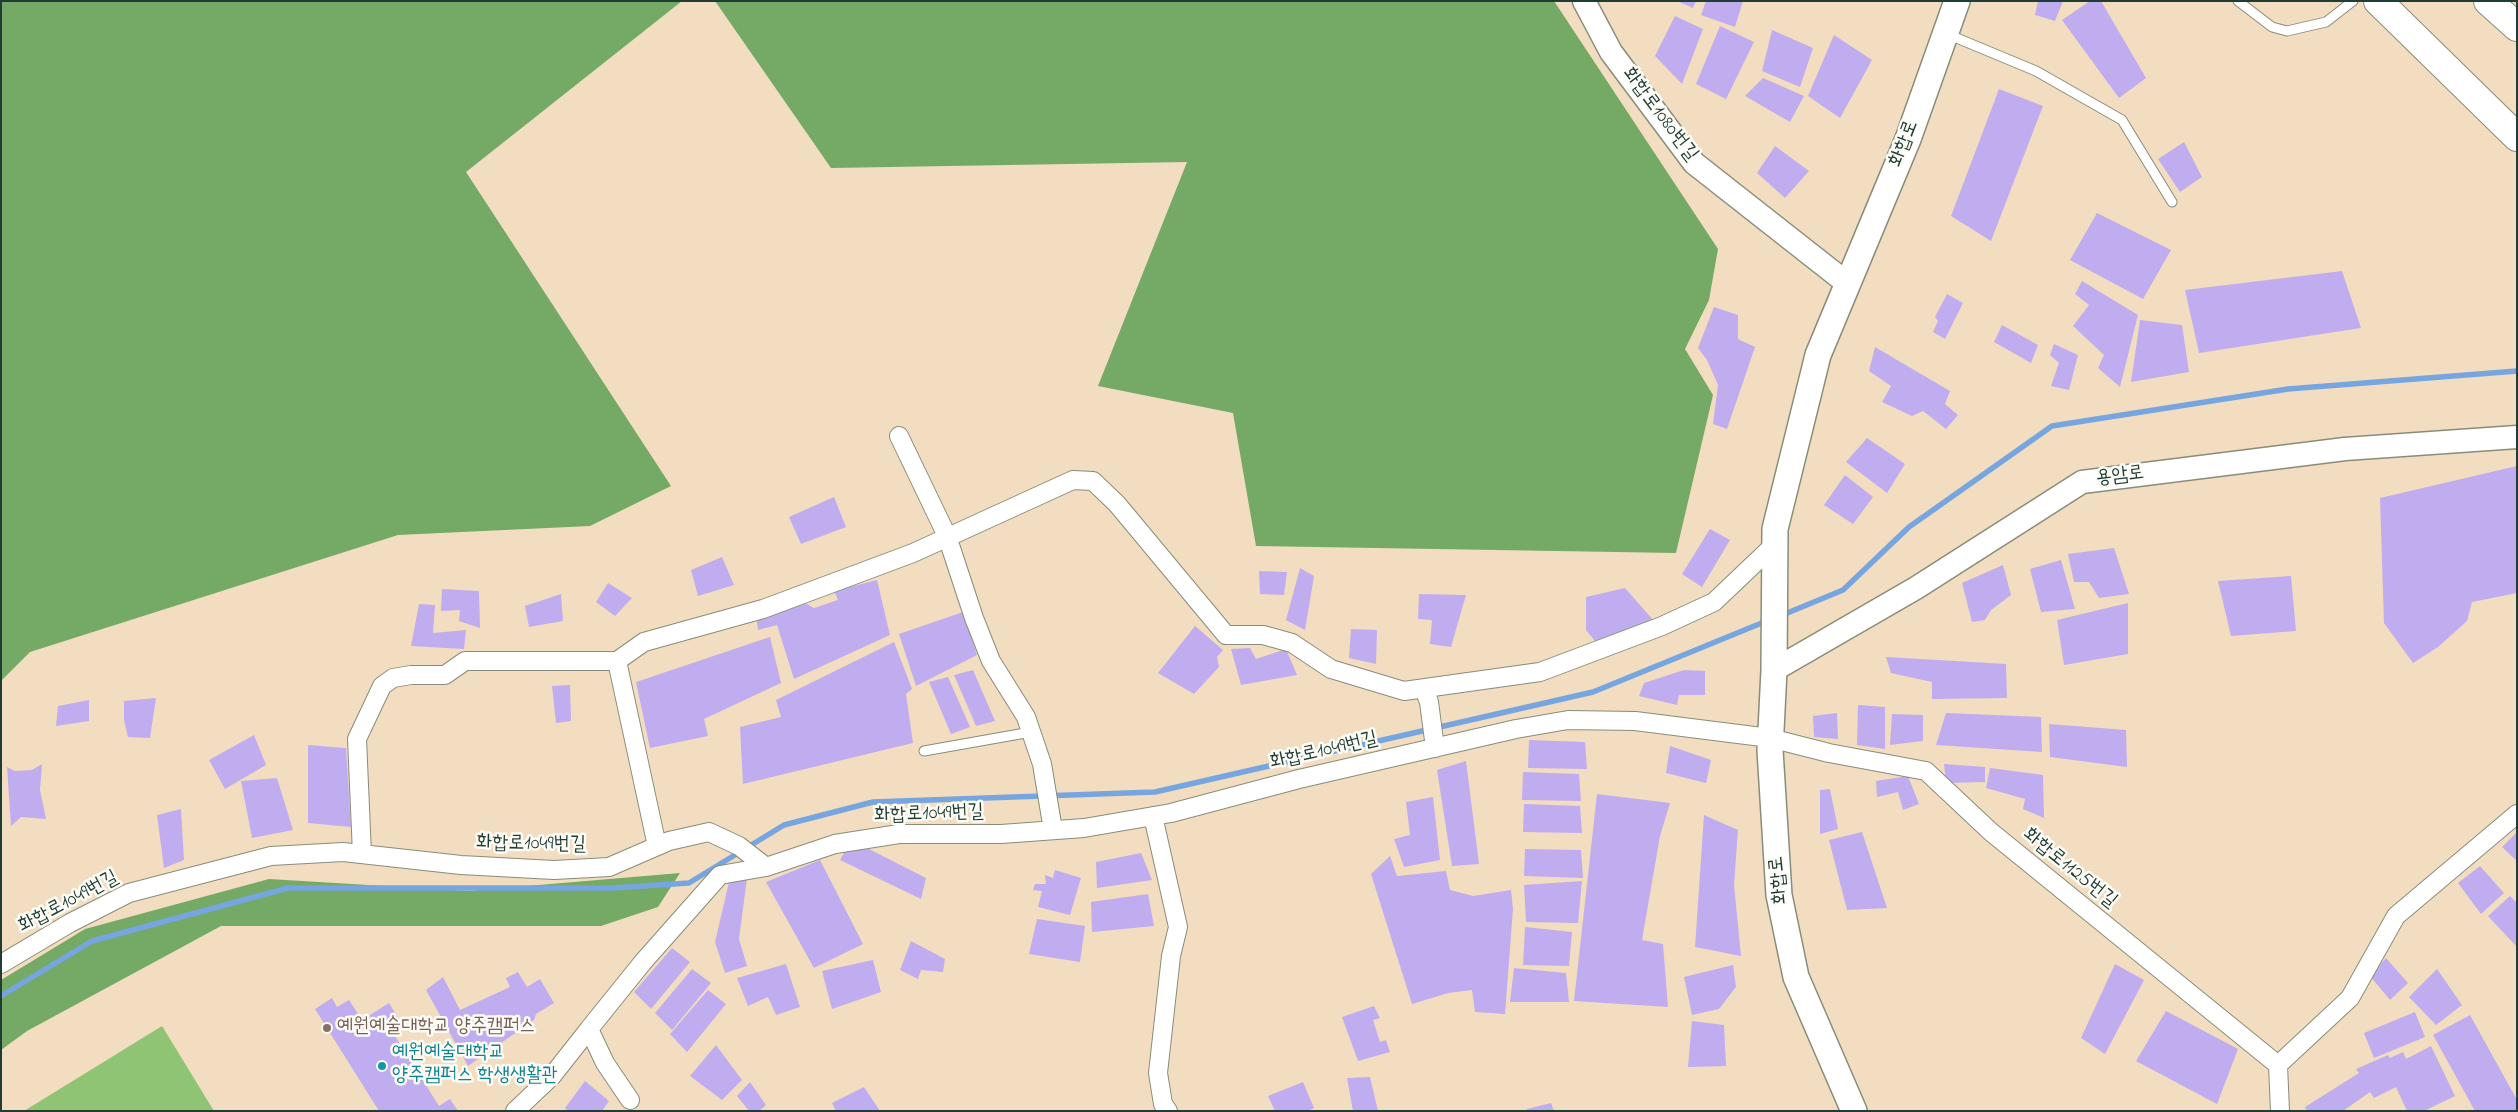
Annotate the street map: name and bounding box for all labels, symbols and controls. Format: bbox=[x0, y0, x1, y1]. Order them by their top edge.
street label: 화합로1080번길 bbox=[1616, 63, 1702, 167]
street label: 화합로 bbox=[1885, 117, 1925, 171]
street label: 용암로 bbox=[2095, 462, 2145, 492]
street label: 화합로1049번길 bbox=[1268, 728, 1380, 776]
street label: 화합로1049번길 bbox=[874, 801, 984, 829]
street label: 화합로1125번길 bbox=[2017, 824, 2121, 914]
street label: 화합로1049번길 bbox=[476, 832, 586, 858]
street label: 화합로 bbox=[1766, 855, 1794, 905]
street label: 화합로1049번길 bbox=[15, 867, 123, 939]
place label: 예원예술대학교 양주캠퍼스 bbox=[337, 1016, 535, 1040]
marker: 예원예술대학교 양주캠퍼스 bbox=[321, 1022, 333, 1034]
place label: 예원예술대학교 양주캠퍼스 학생생활관 bbox=[392, 1042, 558, 1089]
marker: 예원예술대학교 양주캠퍼스 학생생활관 bbox=[376, 1060, 388, 1072]

